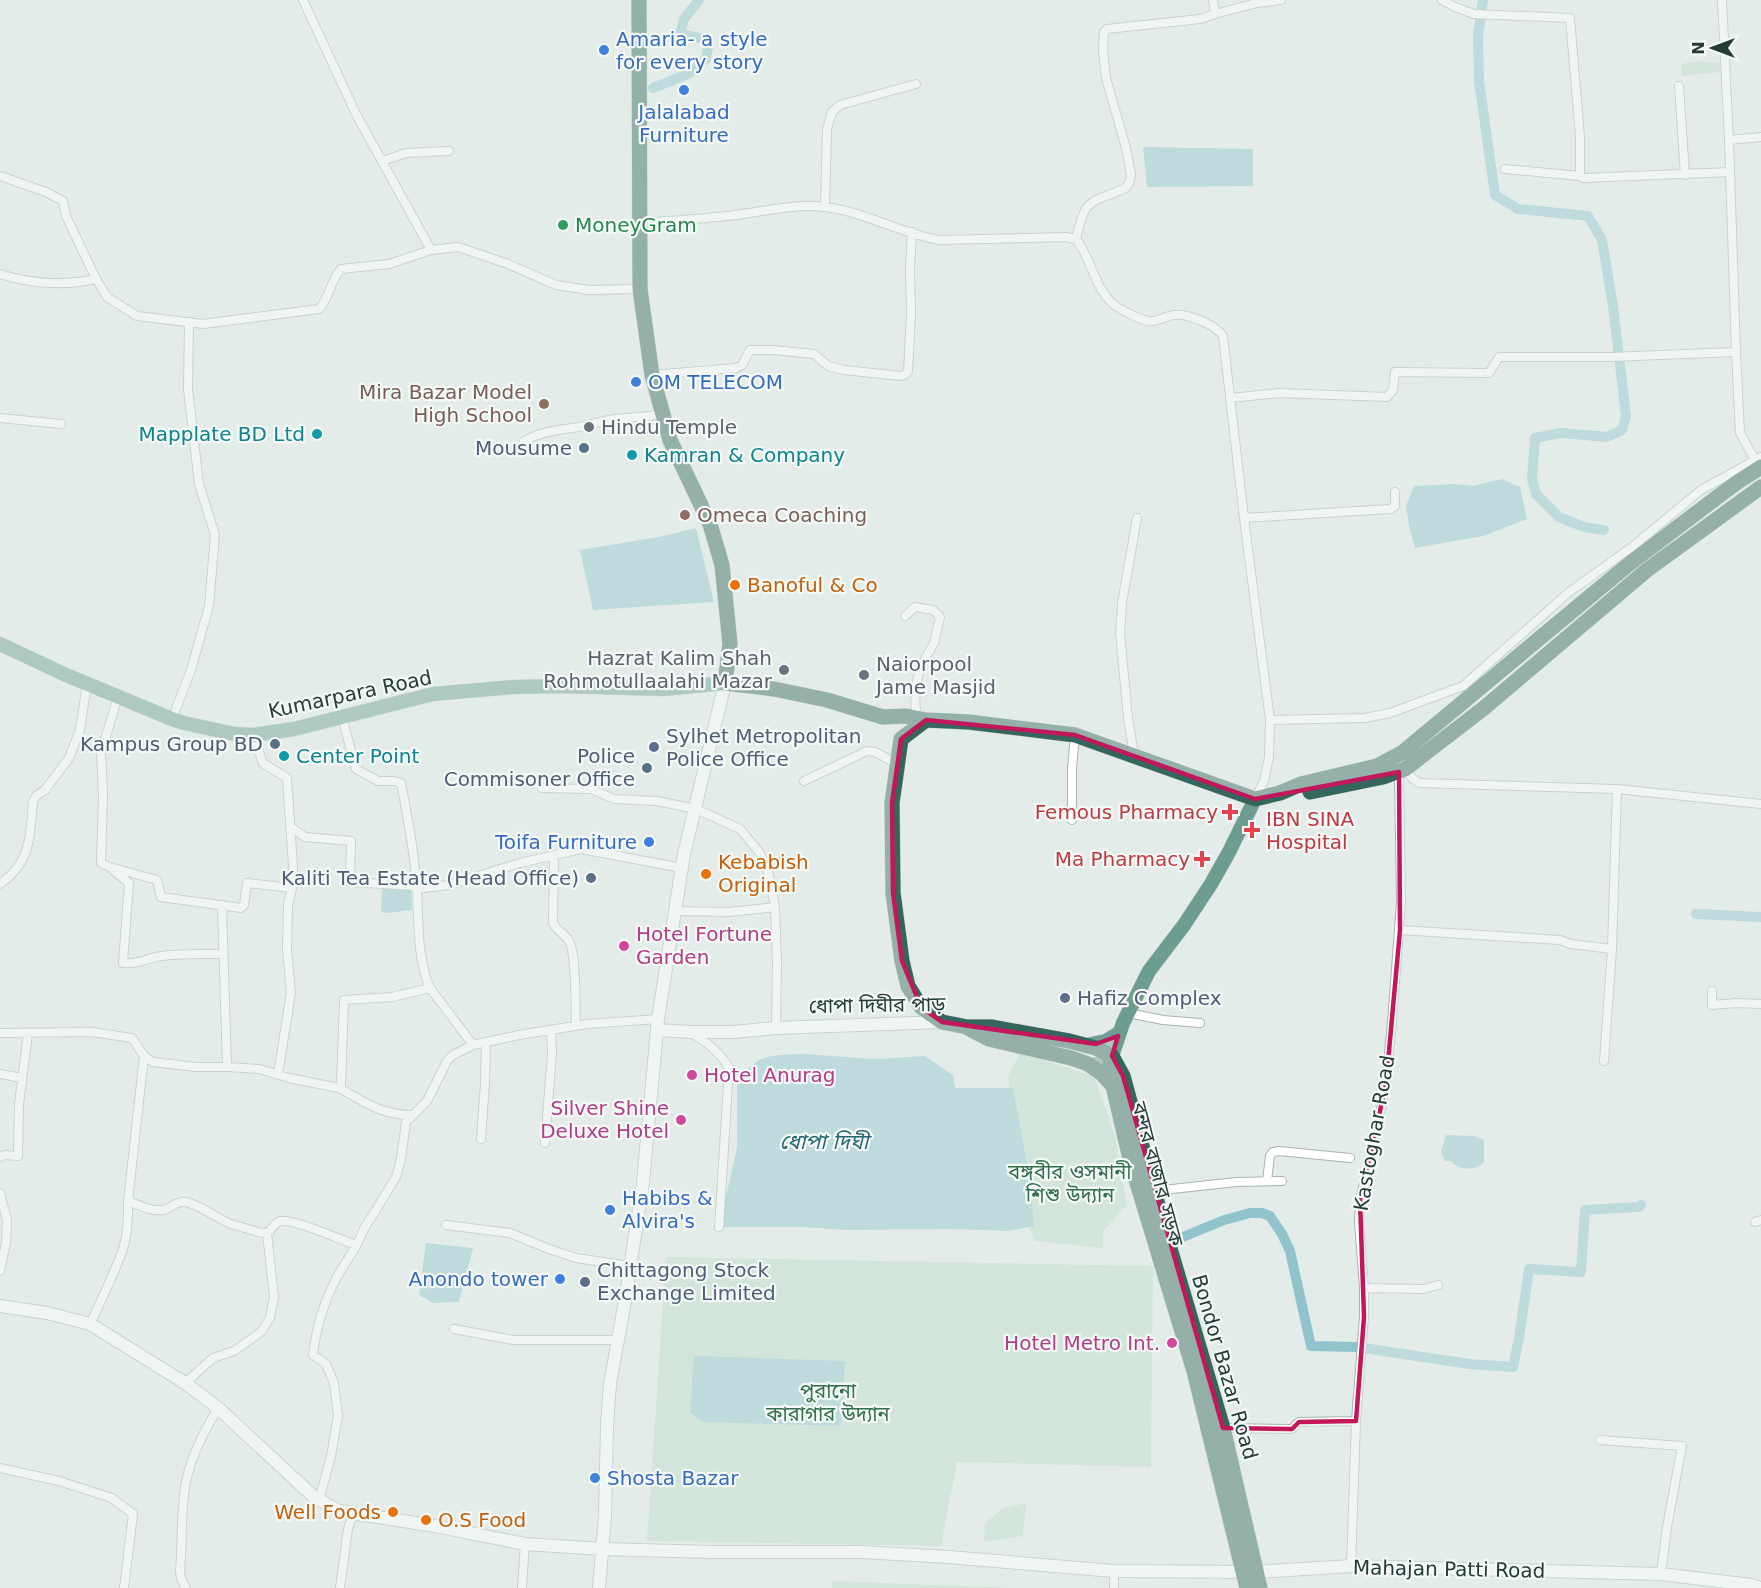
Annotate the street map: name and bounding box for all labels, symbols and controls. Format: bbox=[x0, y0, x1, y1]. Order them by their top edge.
north arrow bbox=[1683, 18, 1743, 78]
place label: Amaria- a style for every story bbox=[616, 27, 768, 74]
text: N bbox=[1689, 41, 1708, 55]
marker: Amaria- a style for every story bbox=[597, 43, 611, 57]
marker: Jalalabad Furniture bbox=[677, 83, 691, 97]
place label: Jalalabad Furniture bbox=[636, 100, 730, 147]
place label: MoneyGram bbox=[575, 213, 697, 237]
marker: MoneyGram bbox=[556, 218, 570, 232]
place label: OM TELECOM bbox=[648, 370, 783, 394]
marker: OM TELECOM bbox=[629, 375, 643, 389]
place label: Mira Bazar Model High School bbox=[359, 380, 532, 427]
marker: Mira Bazar Model High School bbox=[537, 397, 551, 411]
place label: Hindu Temple bbox=[601, 415, 737, 439]
marker: Hindu Temple bbox=[582, 420, 596, 434]
place label: Mapplate BD Ltd bbox=[139, 422, 305, 446]
marker: Mapplate BD Ltd bbox=[310, 427, 324, 441]
place label: Mousume bbox=[475, 436, 572, 460]
marker: Mousume bbox=[577, 441, 591, 455]
place label: Kamran & Company bbox=[644, 443, 845, 467]
marker: Kamran & Company bbox=[625, 448, 639, 462]
place label: Omeca Coaching bbox=[697, 503, 867, 527]
marker: Omeca Coaching bbox=[678, 508, 692, 522]
place label: Banoful & Co bbox=[747, 573, 878, 597]
marker: Banoful & Co bbox=[728, 578, 742, 592]
place label: Hazrat Kalim Shah Rohmotullaalahi Mazar bbox=[543, 646, 773, 693]
place label: Naiorpool Jame Masjid bbox=[874, 652, 996, 699]
marker: Hazrat Kalim Shah Rohmotullaalahi Mazar bbox=[777, 663, 791, 677]
street label: Kumarpara Road bbox=[266, 665, 434, 723]
marker: Naiorpool Jame Masjid bbox=[857, 668, 871, 682]
place label: Sylhet Metropolitan Police Office bbox=[666, 724, 862, 771]
place label: Kampus Group BD bbox=[80, 732, 263, 756]
marker: Kampus Group BD bbox=[268, 737, 282, 751]
marker: Sylhet Metropolitan Police Office bbox=[647, 740, 661, 754]
place label: Center Point bbox=[296, 744, 419, 768]
place label: Police Commisoner Office bbox=[444, 744, 635, 791]
marker: Center Point bbox=[277, 749, 291, 763]
marker: Police Commisoner Office bbox=[640, 761, 654, 775]
place label: Femous Pharmacy bbox=[1035, 800, 1218, 824]
marker: Femous Pharmacy bbox=[1223, 805, 1237, 819]
place label: IBN SINA Hospital bbox=[1266, 807, 1354, 854]
marker: IBN SINA Hospital bbox=[1243, 821, 1261, 839]
place label: Toifa Furniture bbox=[494, 830, 637, 854]
marker: Toifa Furniture bbox=[642, 835, 656, 849]
place label: Ma Pharmacy bbox=[1055, 847, 1190, 871]
place label: Kebabish Original bbox=[718, 850, 809, 897]
marker: Ma Pharmacy bbox=[1195, 852, 1209, 866]
place label: Kaliti Tea Estate (Head Office) bbox=[281, 866, 579, 890]
marker: Kebabish Original bbox=[699, 867, 713, 881]
marker: Kaliti Tea Estate (Head Office) bbox=[584, 871, 598, 885]
place label: Hotel Fortune Garden bbox=[636, 922, 772, 969]
marker: Hotel Fortune Garden bbox=[617, 939, 631, 953]
place label: Hafiz Complex bbox=[1077, 986, 1222, 1010]
marker: Hafiz Complex bbox=[1058, 991, 1072, 1005]
street label: ধোপা দিঘীর পাড় bbox=[808, 992, 946, 1018]
street label: Kastoghar Road bbox=[1348, 1053, 1400, 1213]
place label: Hotel Anurag bbox=[704, 1063, 836, 1087]
marker: Hotel Anurag bbox=[685, 1068, 699, 1082]
place label: Silver Shine Deluxe Hotel bbox=[540, 1096, 669, 1143]
street label: বন্দর বাজার সড়ক bbox=[1127, 1098, 1189, 1249]
marker: Silver Shine Deluxe Hotel bbox=[674, 1113, 688, 1127]
water label: ধোপা দিঘী bbox=[780, 1129, 873, 1154]
park label: বঙ্গবীর ওসমানী শিশু উদ্যান bbox=[1007, 1160, 1132, 1207]
place label: Habibs & Alvira's bbox=[622, 1186, 713, 1233]
marker: Habibs & Alvira's bbox=[603, 1203, 617, 1217]
place label: Chittagong Stock Exchange Limited bbox=[597, 1258, 776, 1305]
place label: Anondo tower bbox=[408, 1267, 549, 1291]
marker: Anondo tower bbox=[553, 1272, 567, 1286]
street label: Bondor Bazar Road bbox=[1187, 1272, 1263, 1462]
marker: Chittagong Stock Exchange Limited bbox=[578, 1275, 592, 1289]
place label: Hotel Metro Int. bbox=[1004, 1331, 1160, 1355]
marker: Hotel Metro Int. bbox=[1165, 1336, 1179, 1350]
park label: পুরানো কারাগার উদ্যান bbox=[765, 1379, 891, 1426]
place label: Shosta Bazar bbox=[607, 1466, 739, 1490]
marker: Shosta Bazar bbox=[588, 1471, 602, 1485]
place label: Well Foods bbox=[274, 1500, 381, 1524]
marker: Well Foods bbox=[386, 1505, 400, 1519]
place label: O.S Food bbox=[438, 1508, 526, 1532]
marker: O.S Food bbox=[419, 1513, 433, 1527]
street label: Mahajan Patti Road bbox=[1353, 1555, 1545, 1583]

